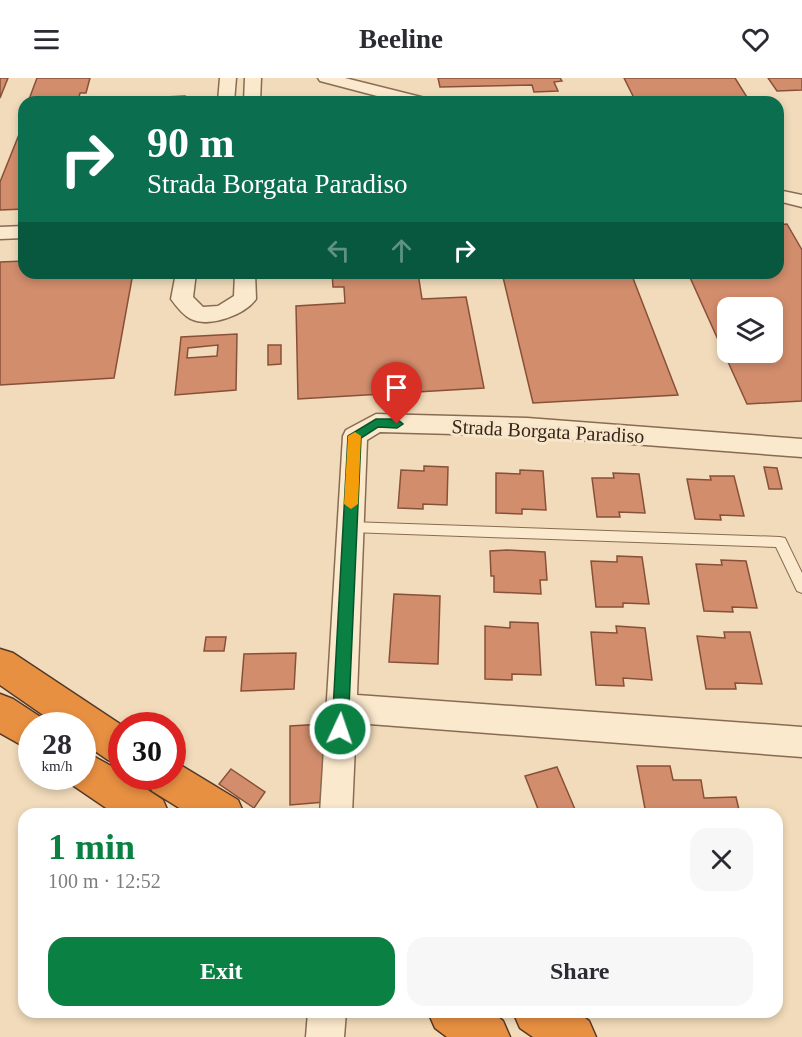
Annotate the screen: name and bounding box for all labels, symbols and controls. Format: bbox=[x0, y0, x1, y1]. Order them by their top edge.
icon: menu bbox=[30, 23, 63, 56]
icon: heart bbox=[739, 23, 772, 56]
text: Beeline bbox=[359, 24, 443, 54]
icon: right bbox=[48, 120, 126, 198]
text: 90 m bbox=[147, 120, 235, 166]
text: Strada Borgata Paradiso bbox=[147, 169, 407, 199]
icon: left bbox=[322, 234, 355, 267]
icon: ahead bbox=[385, 234, 418, 267]
icon: right bbox=[448, 234, 481, 267]
map controls bbox=[717, 297, 783, 363]
button: layers bbox=[717, 297, 783, 363]
pin bbox=[371, 362, 422, 424]
icon: arrive bbox=[380, 371, 413, 404]
street label: Strada Borgata Paradiso bbox=[451, 415, 645, 448]
position arrow bbox=[308, 697, 372, 761]
speed limit sign: 30 bbox=[108, 712, 186, 790]
text: 28 bbox=[42, 727, 72, 760]
text: km/h bbox=[42, 758, 72, 774]
text: 1 min bbox=[48, 827, 135, 867]
button: close bbox=[690, 828, 753, 891]
text: 100 m · 12:52 bbox=[48, 870, 161, 892]
button: Exit bbox=[48, 937, 395, 1006]
button: Share bbox=[407, 937, 753, 1006]

